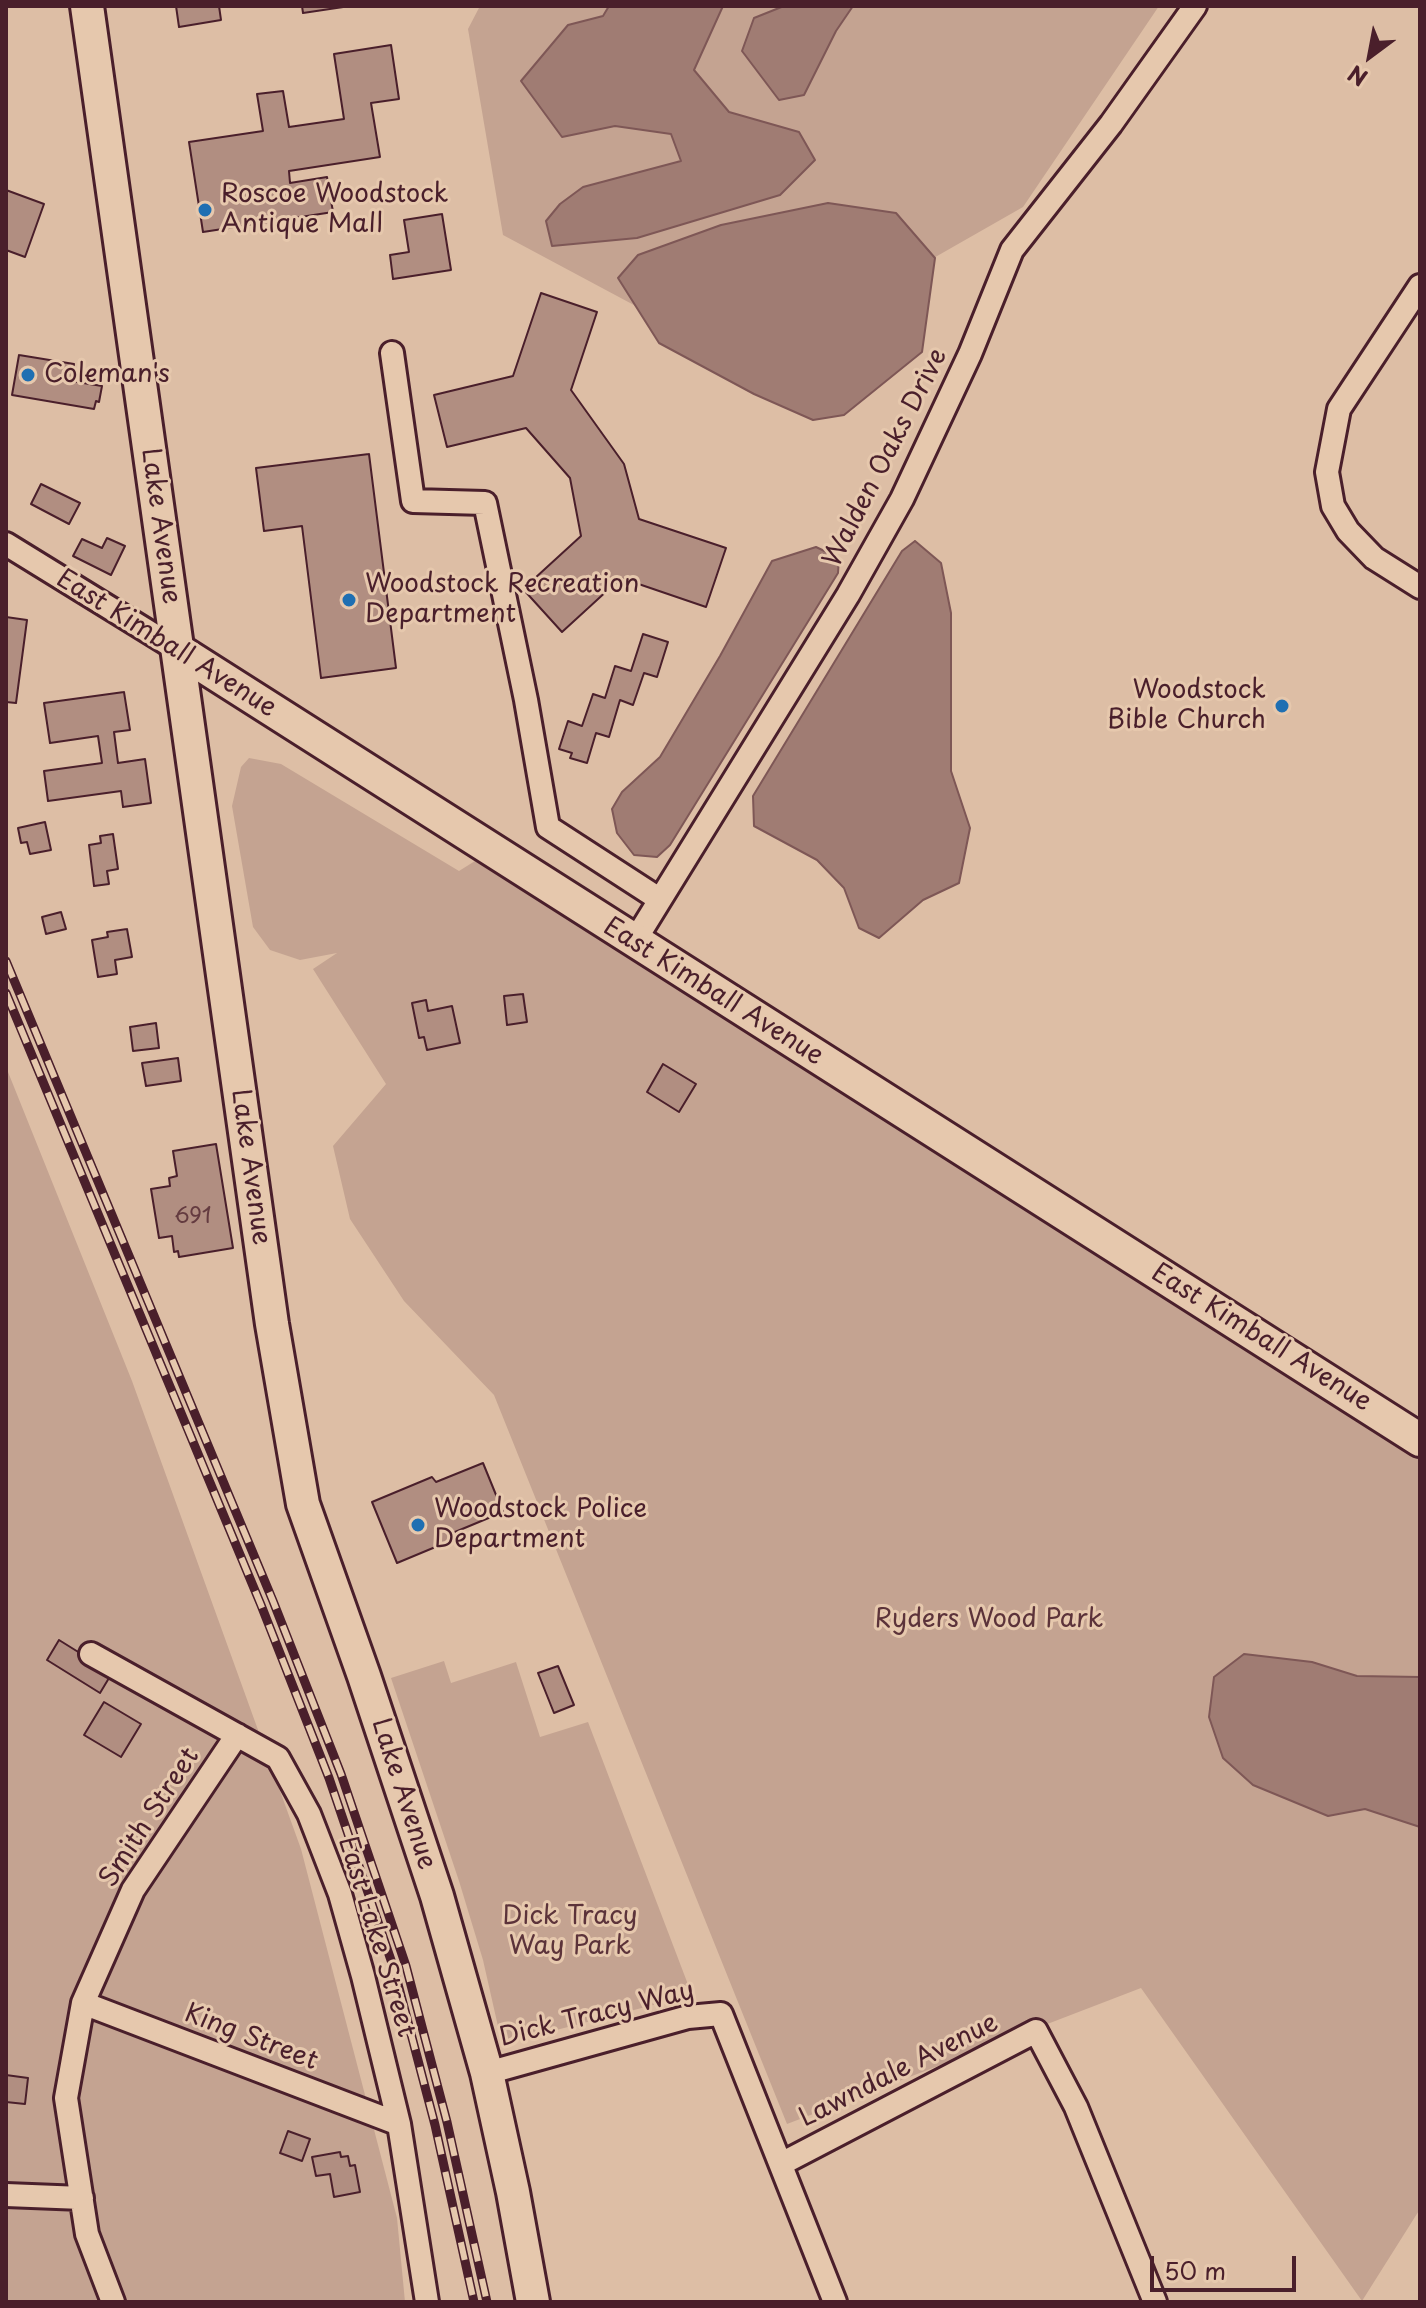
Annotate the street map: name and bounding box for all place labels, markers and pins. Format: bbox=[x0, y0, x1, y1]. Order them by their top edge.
place label: Roscoe Woodstock Antique Mall bbox=[221, 179, 449, 240]
marker: Roscoe Woodstock Antique Mall bbox=[196, 201, 214, 219]
place label: Coleman's bbox=[44, 359, 170, 391]
marker: Coleman's bbox=[19, 366, 37, 384]
place label: Woodstock Recreation Department bbox=[365, 569, 639, 630]
marker: Woodstock Recreation Department bbox=[340, 591, 358, 609]
place label: Woodstock Bible Church bbox=[1107, 675, 1266, 736]
marker: Woodstock Bible Church bbox=[1273, 697, 1291, 715]
place label: Woodstock Police Department bbox=[434, 1494, 647, 1556]
marker: Woodstock Police Department bbox=[409, 1516, 427, 1534]

